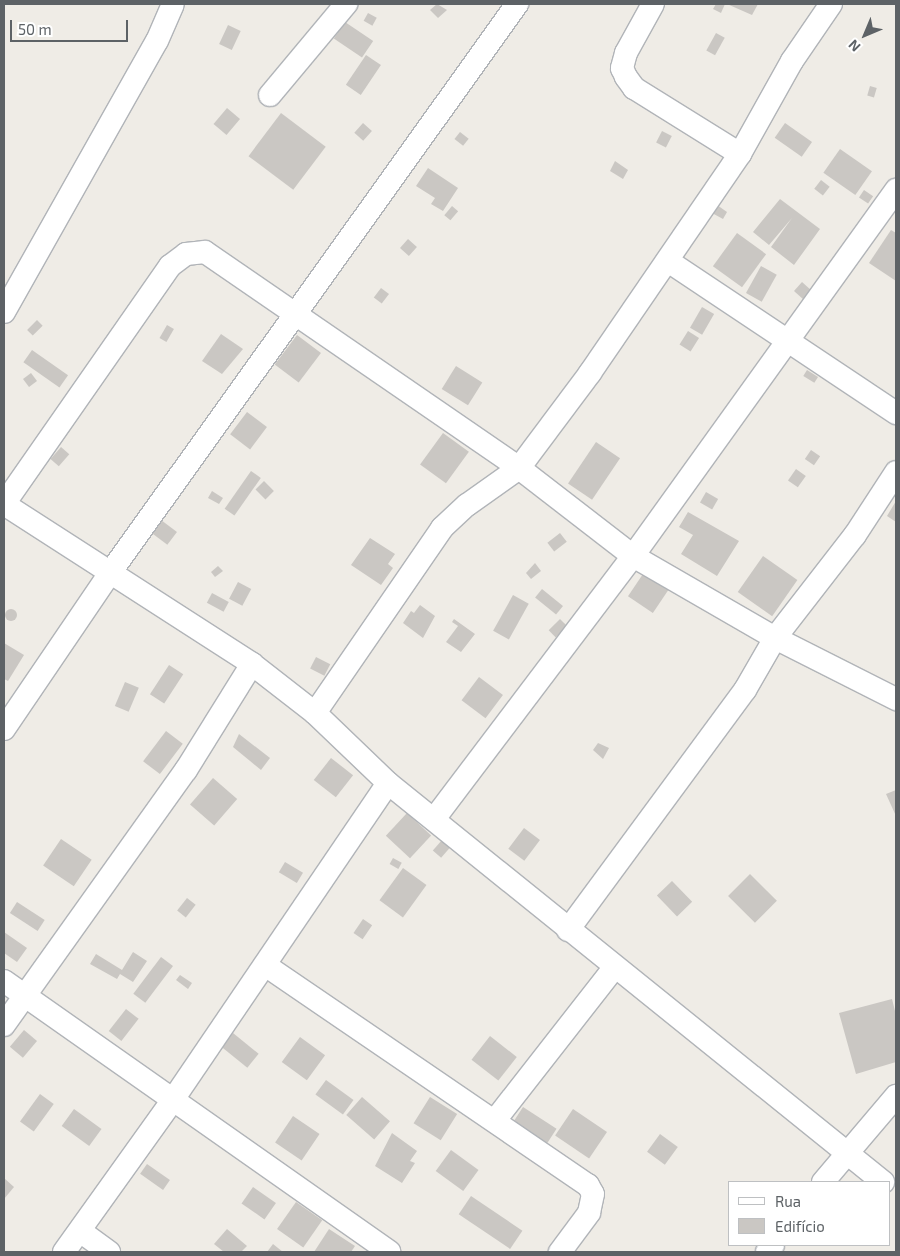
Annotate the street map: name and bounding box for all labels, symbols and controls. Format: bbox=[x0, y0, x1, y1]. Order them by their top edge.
scale bar bbox=[12, 10, 130, 42]
north arrow bbox=[840, 10, 890, 60]
text: 50 m bbox=[18, 20, 52, 38]
text: N bbox=[844, 36, 864, 56]
legend bbox=[728, 1181, 890, 1246]
text: Rua bbox=[775, 1192, 801, 1210]
text: Edifício bbox=[775, 1217, 825, 1235]

